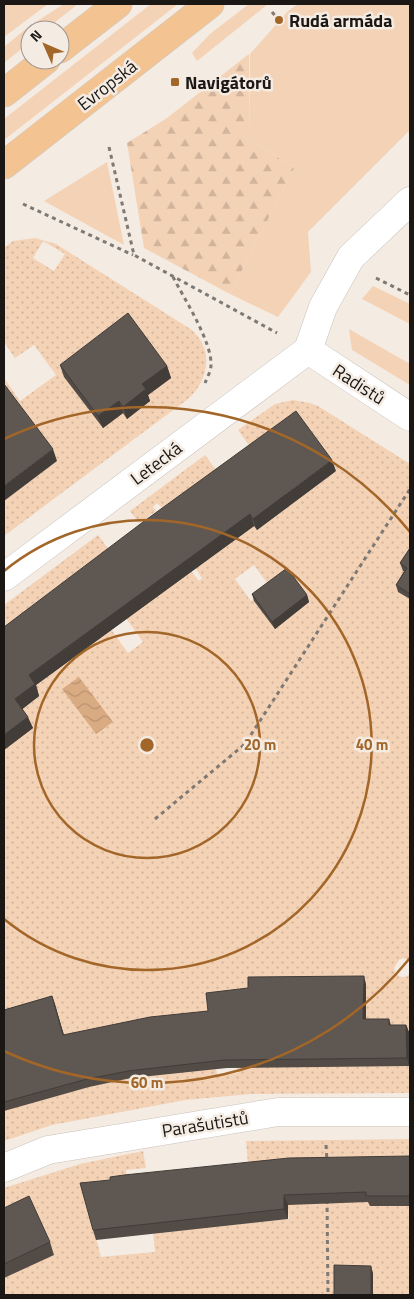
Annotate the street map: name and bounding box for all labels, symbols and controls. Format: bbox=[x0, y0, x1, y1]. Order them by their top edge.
place label: Rudá armáda bbox=[289, 7, 392, 34]
marker: Rudá armáda bbox=[273, 14, 285, 26]
north arrow bbox=[20, 20, 70, 70]
text: N bbox=[25, 25, 46, 46]
street label: Evropská bbox=[71, 53, 143, 117]
place label: Navigátorů bbox=[185, 69, 272, 96]
marker: Navigátorů bbox=[169, 76, 181, 88]
street label: Radistů bbox=[327, 357, 391, 411]
street label: Letecká bbox=[125, 435, 187, 491]
text: 20 m bbox=[244, 733, 276, 756]
text: 40 m bbox=[356, 733, 388, 756]
centre of rings bbox=[138, 736, 156, 754]
text: 60 m bbox=[131, 1071, 163, 1094]
street label: Parašutistů bbox=[160, 1104, 250, 1144]

